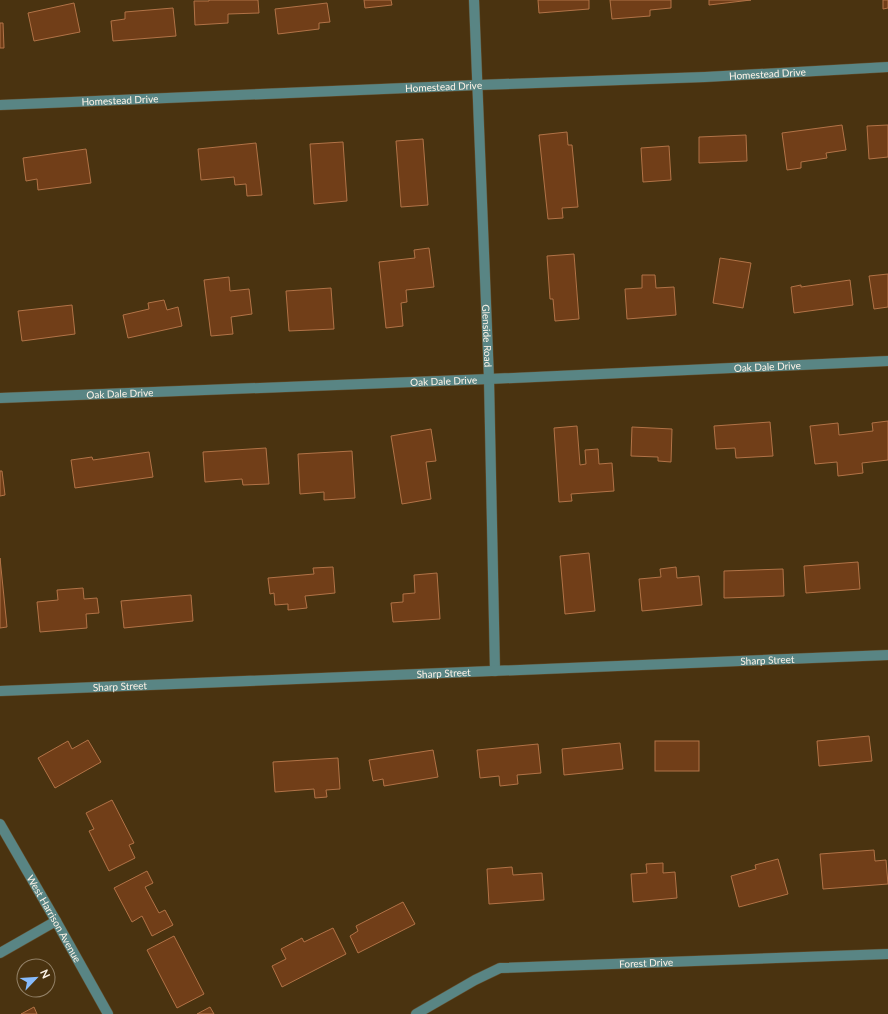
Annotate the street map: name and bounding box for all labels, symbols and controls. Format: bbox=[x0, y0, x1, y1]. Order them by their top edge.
street label: Homestead Drive bbox=[729, 66, 806, 82]
street label: Homestead Drive bbox=[405, 79, 482, 94]
street label: Homestead Drive bbox=[81, 92, 159, 108]
street label: Glenside Road bbox=[480, 304, 495, 367]
street label: Oak Dale Drive bbox=[734, 359, 801, 374]
street label: Oak Dale Drive bbox=[410, 373, 477, 388]
street label: Oak Dale Drive bbox=[86, 386, 154, 401]
street label: Sharp Street bbox=[740, 653, 795, 667]
street label: Sharp Street bbox=[416, 666, 471, 680]
street label: Sharp Street bbox=[93, 679, 148, 693]
street label: West Harrison Avenue bbox=[25, 873, 84, 964]
street label: Forest Drive bbox=[619, 956, 673, 970]
north arrow bbox=[16, 958, 56, 998]
text: N bbox=[38, 967, 53, 980]

